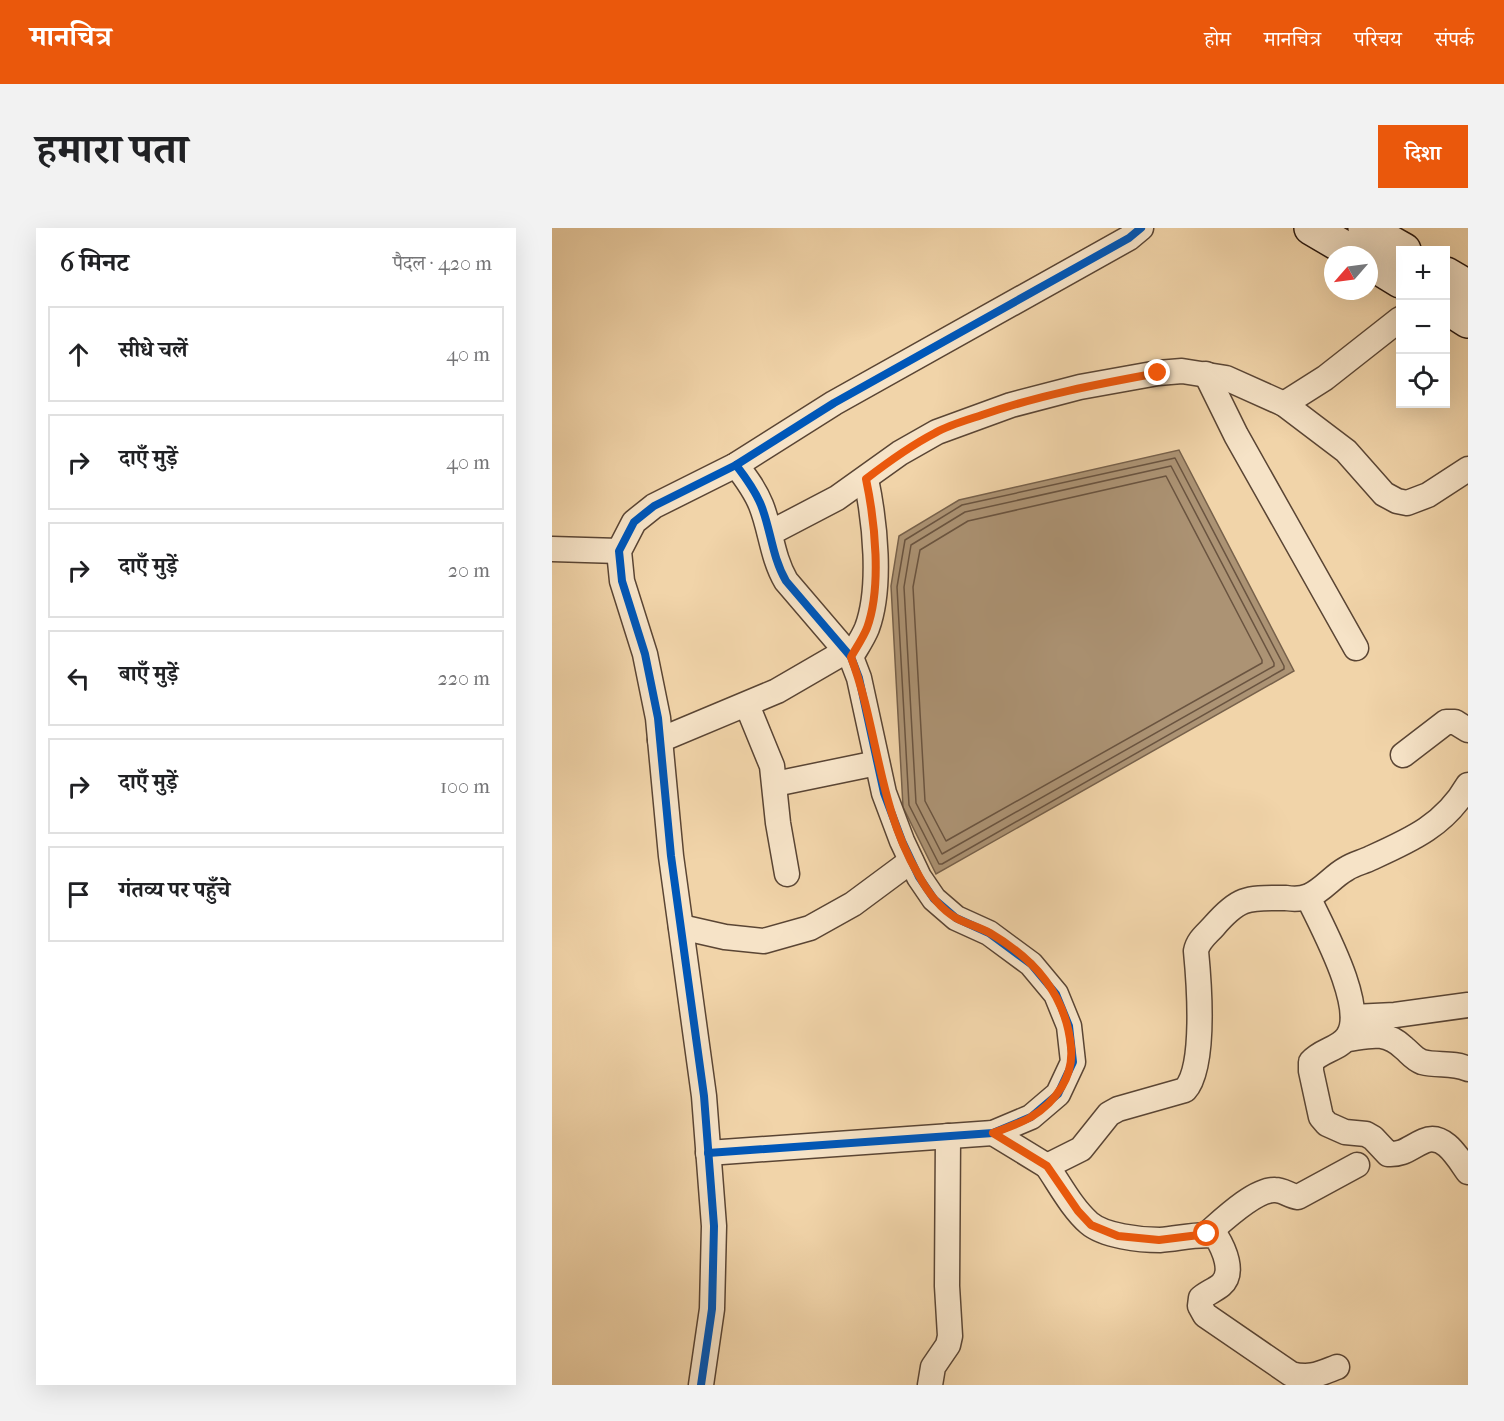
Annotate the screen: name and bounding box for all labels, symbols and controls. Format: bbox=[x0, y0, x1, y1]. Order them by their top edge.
text: मानचित्र bbox=[30, 20, 112, 53]
text: होम bbox=[1204, 27, 1231, 51]
text: मानचित्र bbox=[1264, 27, 1321, 51]
text: परिचय bbox=[1354, 27, 1402, 51]
text: संपर्क bbox=[1435, 27, 1474, 51]
text: हमारा पता bbox=[36, 125, 188, 174]
button: दिशा bbox=[1378, 125, 1468, 188]
north arrow bbox=[1324, 246, 1378, 300]
map controls bbox=[1396, 246, 1450, 408]
button: + bbox=[1396, 246, 1450, 300]
text: 6 मिनट bbox=[60, 247, 129, 278]
text: पैदल · 420 m bbox=[393, 252, 492, 275]
button: − bbox=[1396, 300, 1450, 354]
text: सीधे चलें bbox=[119, 337, 188, 363]
icon: ahead bbox=[62, 338, 95, 371]
text: 40 m bbox=[446, 343, 490, 366]
button: locate bbox=[1396, 354, 1450, 408]
route end bbox=[1144, 359, 1170, 385]
text: दाएँ मुड़ें bbox=[119, 445, 178, 471]
icon: right bbox=[62, 446, 95, 479]
text: 40 m bbox=[446, 451, 490, 474]
text: दाएँ मुड़ें bbox=[119, 553, 178, 579]
icon: right bbox=[62, 554, 95, 587]
text: 20 m bbox=[448, 559, 490, 582]
text: बाएँ मुड़ें bbox=[119, 661, 178, 687]
icon: left bbox=[62, 662, 95, 695]
text: 220 m bbox=[437, 667, 490, 690]
text: दाएँ मुड़ें bbox=[119, 769, 178, 795]
icon: right bbox=[62, 770, 95, 803]
text: 100 m bbox=[440, 775, 490, 798]
text: गंतव्य पर पहुँचे bbox=[119, 877, 230, 903]
icon: arrive bbox=[62, 878, 95, 911]
route start bbox=[1193, 1220, 1219, 1246]

